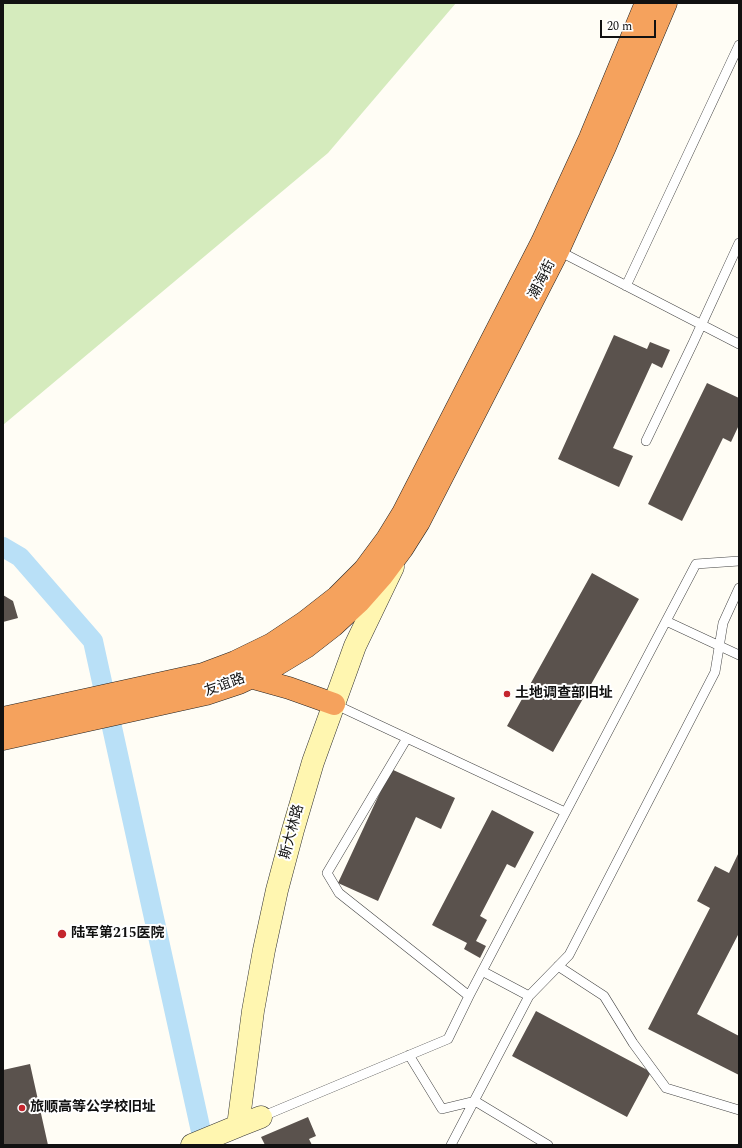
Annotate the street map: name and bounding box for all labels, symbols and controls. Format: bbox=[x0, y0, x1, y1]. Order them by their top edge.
scale bar bbox=[602, 12, 658, 38]
text: 20 m bbox=[607, 17, 632, 36]
street label: 潮海街 bbox=[526, 257, 560, 303]
street label: 友谊路 bbox=[202, 671, 248, 701]
place label: 土地调查部旧址 bbox=[515, 686, 613, 702]
marker: 土地调查部旧址 bbox=[502, 689, 512, 699]
street label: 斯大林路 bbox=[278, 803, 308, 861]
place label: 陆军第215医院 bbox=[71, 926, 165, 942]
marker: 陆军第215医院 bbox=[56, 928, 68, 940]
place label: 旅顺高等公学校旧址 bbox=[30, 1100, 156, 1116]
marker: 旅顺高等公学校旧址 bbox=[17, 1103, 27, 1113]

